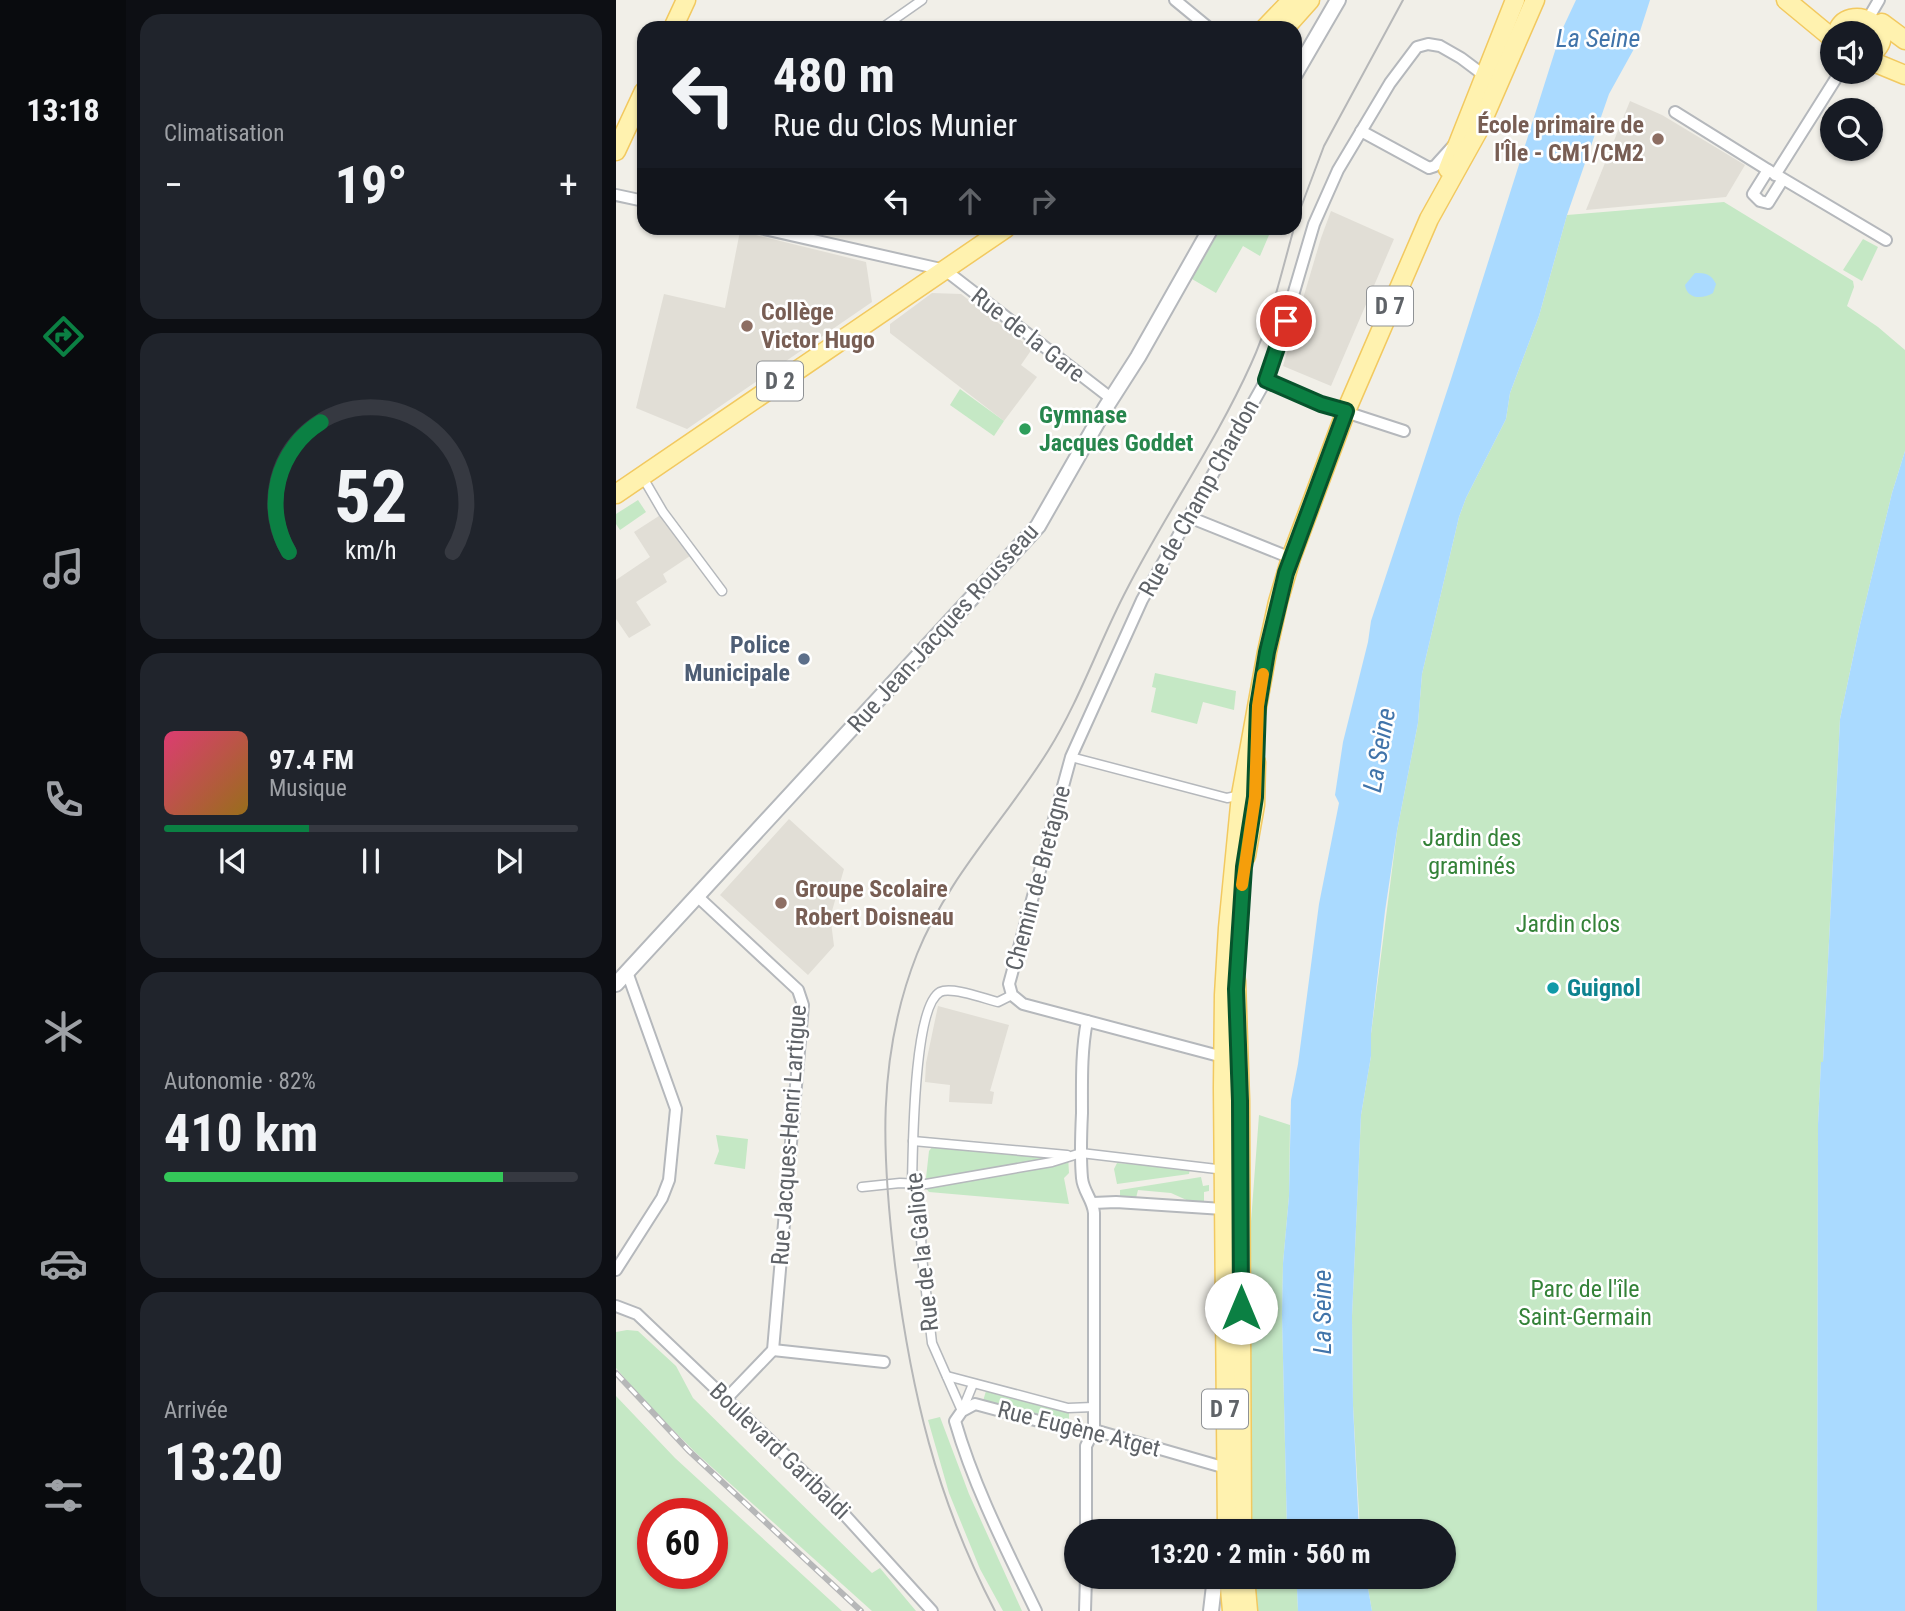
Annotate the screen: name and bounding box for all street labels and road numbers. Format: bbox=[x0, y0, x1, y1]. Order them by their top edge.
street label: Rue de la Gare bbox=[966, 282, 1090, 388]
road number: D 7 bbox=[1367, 286, 1413, 326]
road number: D 2 bbox=[757, 362, 803, 400]
street label: Rue de Champ Chardon bbox=[1133, 394, 1265, 602]
street label: Rue Jean-Jacques Rousseau bbox=[842, 518, 1044, 738]
street label: Chemin de Bretagne bbox=[1000, 782, 1076, 974]
street label: Rue Jacques-Henri Lartigue bbox=[766, 1004, 812, 1266]
street label: Rue de la Galiote bbox=[900, 1171, 944, 1333]
street label: Boulevard Garibaldi bbox=[704, 1377, 856, 1525]
road number: D 7 bbox=[1202, 1390, 1248, 1428]
street label: Rue Eugène Atget bbox=[995, 1395, 1163, 1463]

